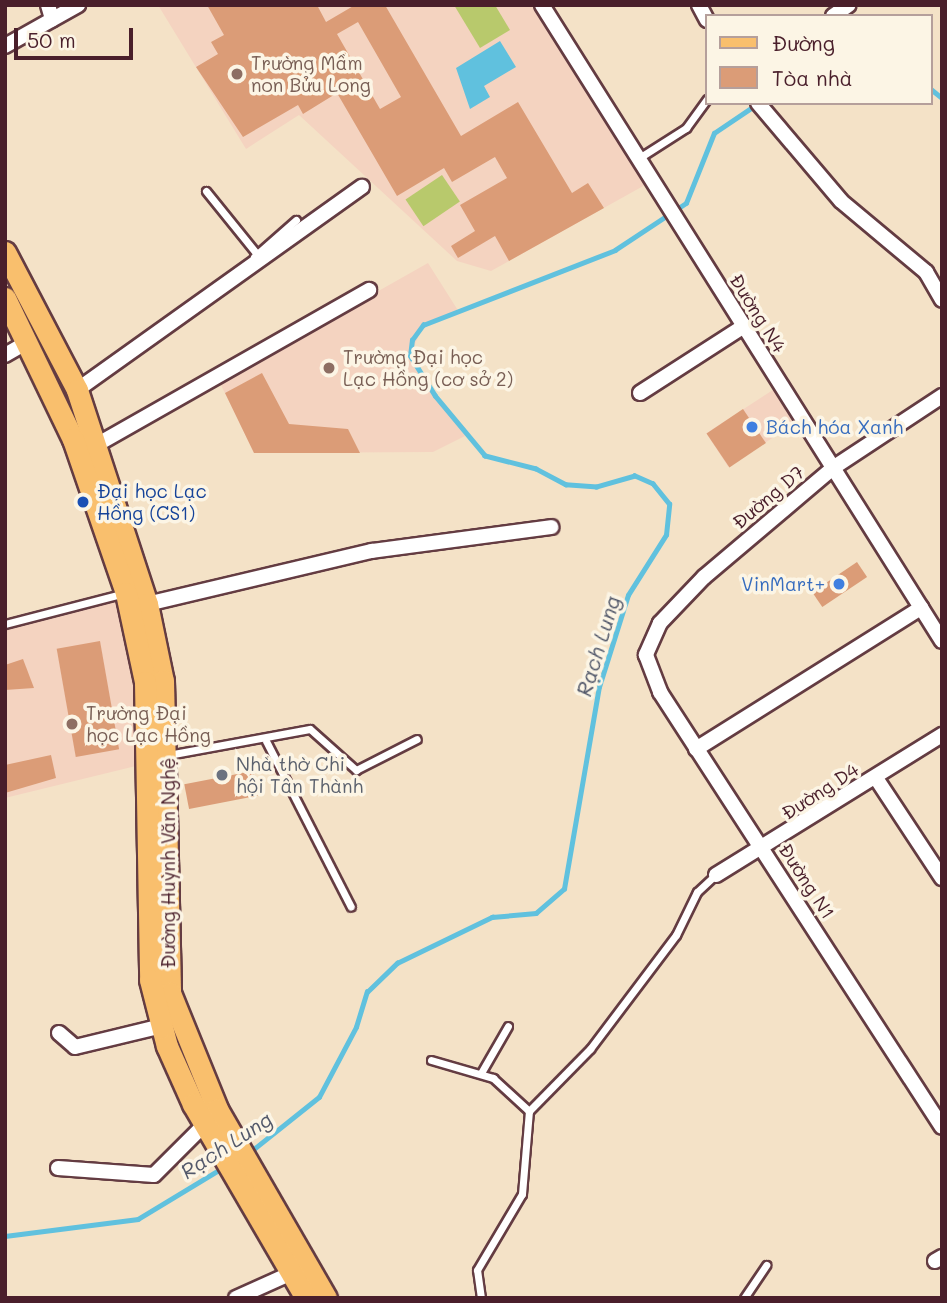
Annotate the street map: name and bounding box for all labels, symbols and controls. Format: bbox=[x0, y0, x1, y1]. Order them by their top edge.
scale bar bbox=[18, 14, 136, 58]
legend bbox=[706, 14, 933, 105]
text: 50 m bbox=[27, 26, 76, 53]
text: Đường bbox=[772, 29, 835, 56]
place label: Trường Mầm non Bửu Long bbox=[251, 52, 371, 96]
text: Tòa nhà bbox=[772, 64, 853, 91]
marker: Trường Mầm non Bửu Long bbox=[229, 66, 245, 82]
street label: Đường N4 bbox=[725, 270, 791, 356]
place label: Trường Đại học Lạc Hồng (cơ sở 2) bbox=[343, 346, 513, 390]
marker: Trường Đại học Lạc Hồng (cơ sở 2) bbox=[321, 360, 337, 376]
place label: Bách hóa Xanh bbox=[766, 416, 903, 438]
marker: Bách hóa Xanh bbox=[744, 419, 760, 435]
street label: Đường D7 bbox=[728, 460, 808, 534]
place label: Đại học Lạc Hồng (CS1) bbox=[97, 480, 207, 524]
marker: Đại học Lạc Hồng (CS1) bbox=[75, 494, 91, 510]
place label: VinMart+ bbox=[741, 573, 825, 595]
marker: VinMart+ bbox=[831, 576, 847, 592]
water label: Rạch Lung bbox=[571, 593, 625, 699]
place label: Trường Đại học Lạc Hồng bbox=[86, 702, 211, 746]
marker: Trường Đại học Lạc Hồng bbox=[64, 716, 80, 732]
place label: Nhà thờ Chi hội Tân Thành bbox=[236, 753, 363, 797]
street label: Đường Huỳnh Văn Nghệ bbox=[157, 758, 179, 968]
street label: Đường D4 bbox=[777, 758, 863, 824]
marker: Nhà thờ Chi hội Tân Thành bbox=[214, 767, 230, 783]
street label: Đường N1 bbox=[774, 839, 840, 923]
water label: Rạch Lung bbox=[176, 1106, 276, 1184]

